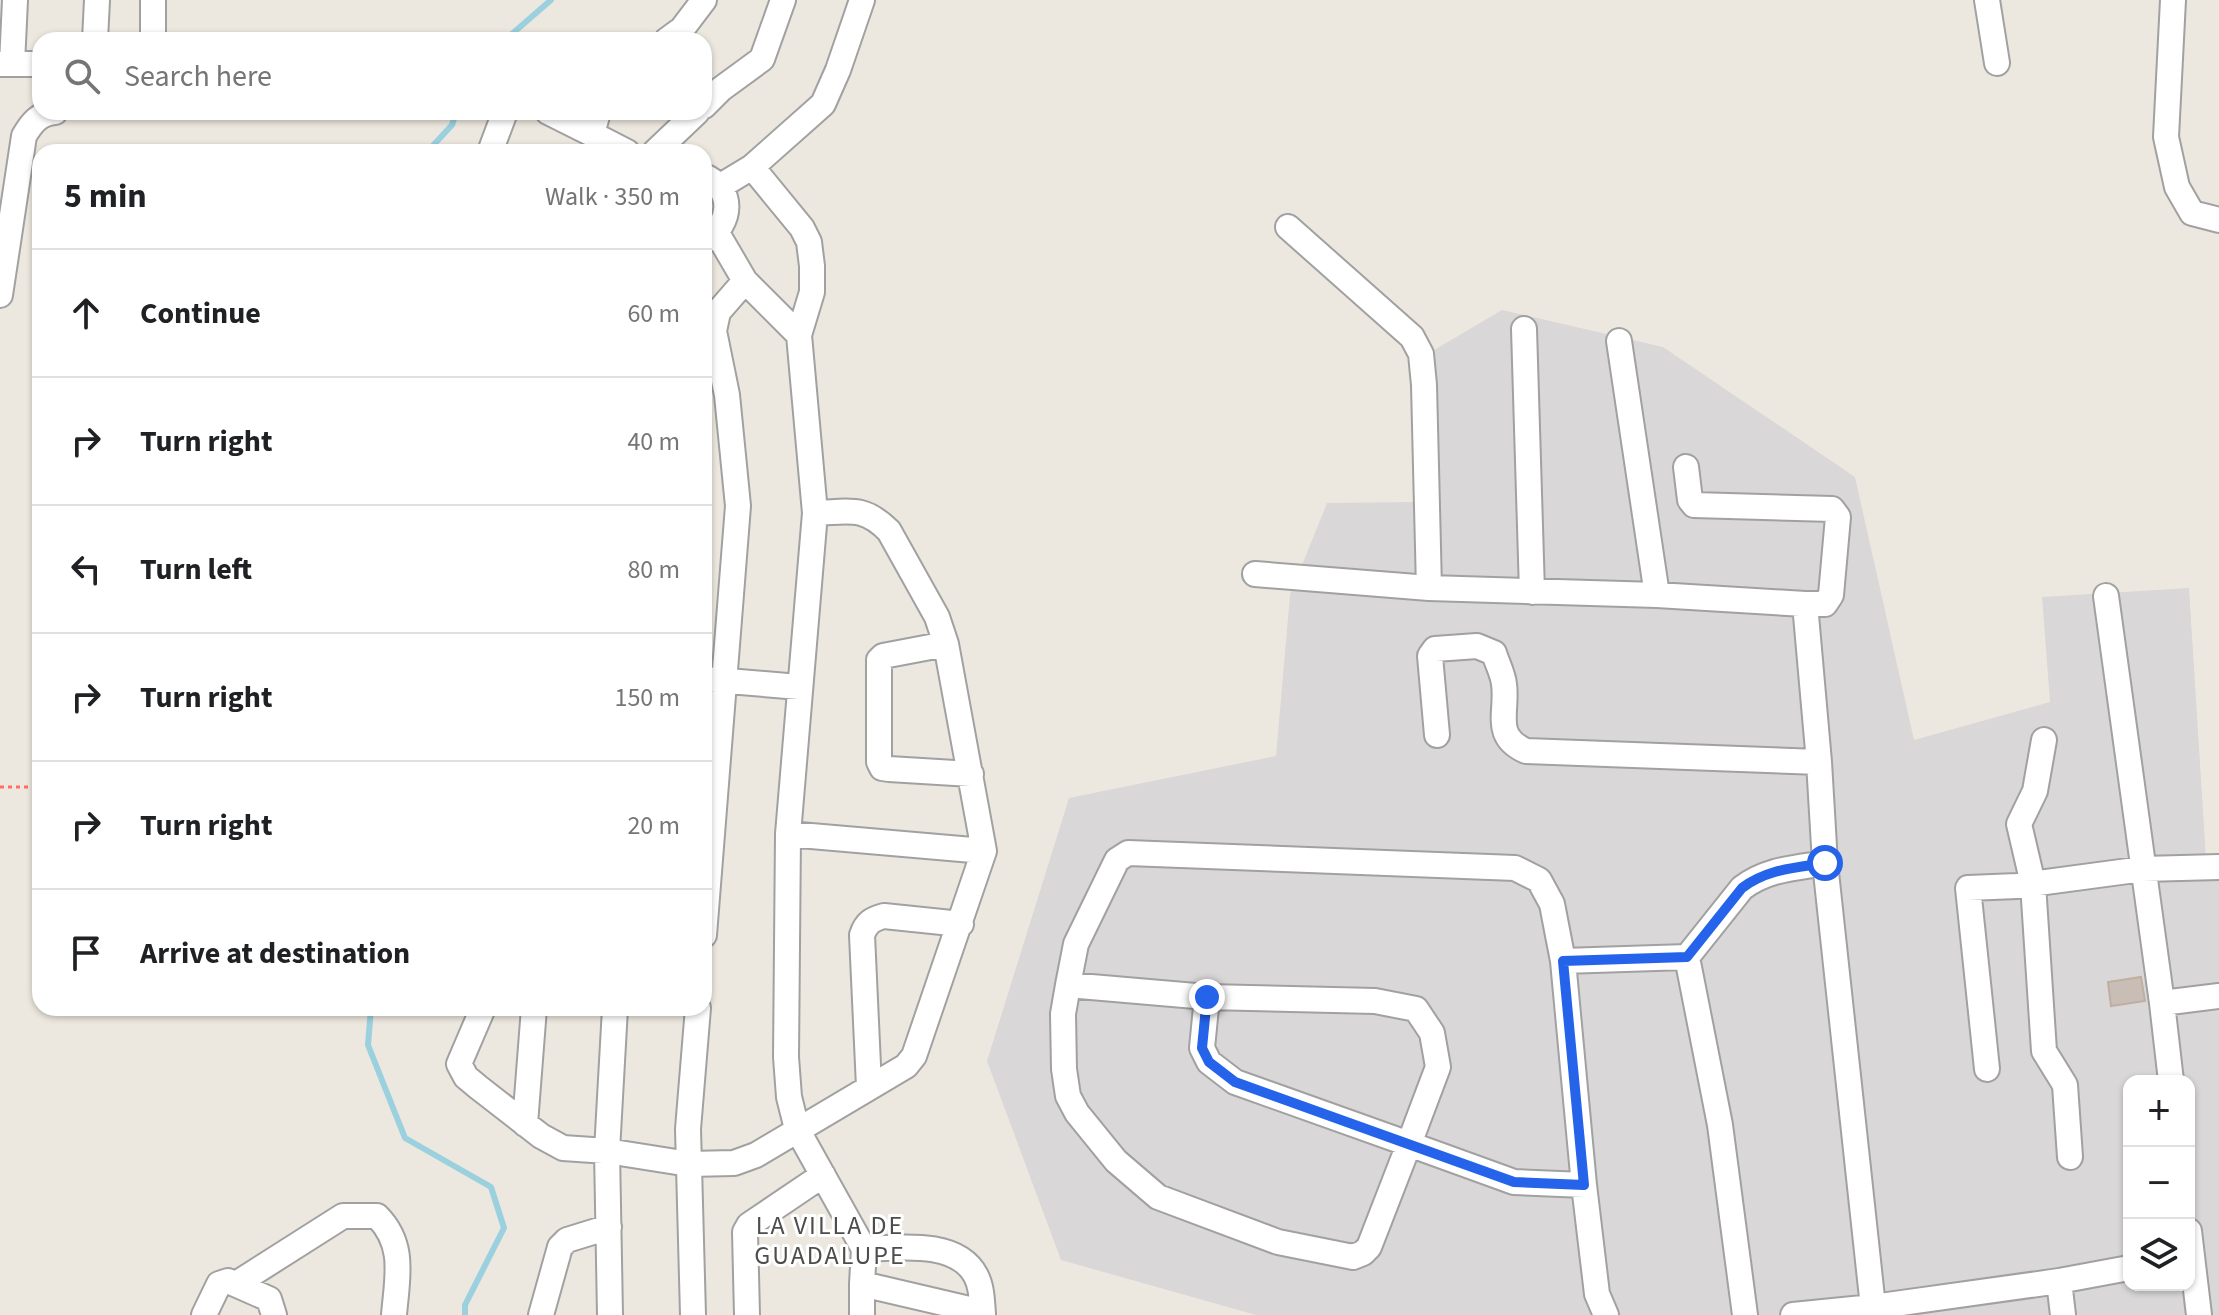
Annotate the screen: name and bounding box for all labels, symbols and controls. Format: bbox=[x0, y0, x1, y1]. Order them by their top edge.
search box bbox=[32, 32, 712, 120]
icon: search bbox=[60, 54, 104, 98]
text: Search here bbox=[124, 55, 272, 98]
text: 5 min bbox=[64, 172, 147, 221]
text: Walk · 350 m bbox=[545, 178, 680, 215]
icon: ahead bbox=[64, 291, 108, 335]
text: Continue bbox=[140, 292, 261, 335]
text: 60 m bbox=[627, 295, 680, 332]
icon: right bbox=[64, 419, 108, 463]
text: Turn right bbox=[140, 420, 272, 463]
text: 40 m bbox=[627, 423, 680, 460]
icon: left bbox=[64, 547, 108, 591]
text: Turn left bbox=[140, 548, 252, 591]
text: 80 m bbox=[627, 551, 680, 588]
icon: right bbox=[64, 675, 108, 719]
text: Turn right bbox=[140, 676, 272, 719]
text: 150 m bbox=[614, 679, 680, 716]
icon: right bbox=[64, 803, 108, 847]
text: Turn right bbox=[140, 804, 272, 847]
text: 20 m bbox=[627, 807, 680, 844]
route start bbox=[1807, 845, 1843, 881]
icon: arrive bbox=[64, 931, 108, 975]
text: Arrive at destination bbox=[140, 932, 410, 975]
route end bbox=[1189, 979, 1225, 1015]
map controls bbox=[2123, 1075, 2195, 1291]
button: + bbox=[2123, 1075, 2195, 1147]
button: − bbox=[2123, 1147, 2195, 1219]
district label: LA VILLA DE GUADALUPE bbox=[754, 1207, 906, 1274]
button: layers bbox=[2123, 1219, 2195, 1291]

